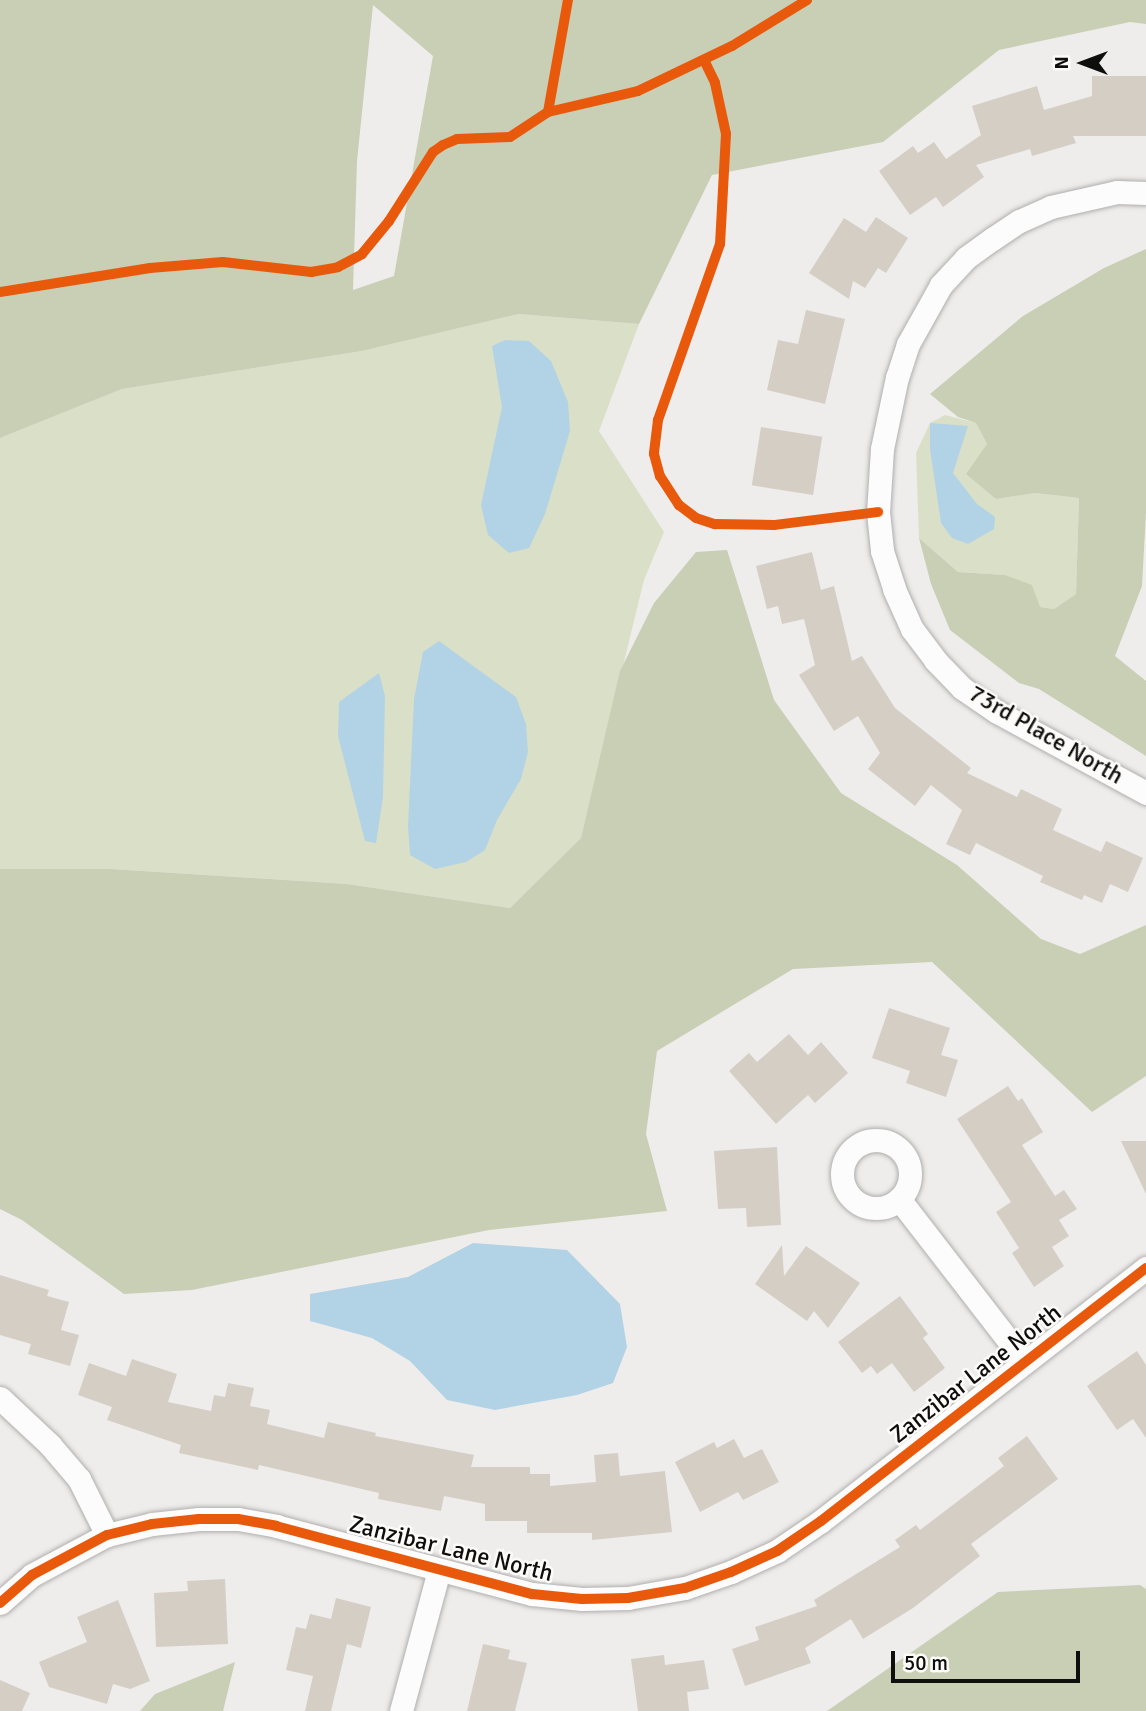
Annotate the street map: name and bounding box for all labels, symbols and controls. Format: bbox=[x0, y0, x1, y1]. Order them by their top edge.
north arrow bbox=[1048, 28, 1118, 98]
text: N bbox=[1050, 56, 1074, 70]
street label: 73rd Place North bbox=[964, 679, 1128, 791]
street label: Zanzibar Lane North bbox=[885, 1298, 1067, 1450]
street label: Zanzibar Lane North bbox=[346, 1510, 556, 1588]
scale bar bbox=[894, 1638, 1083, 1682]
text: 50 m bbox=[904, 1650, 948, 1676]

